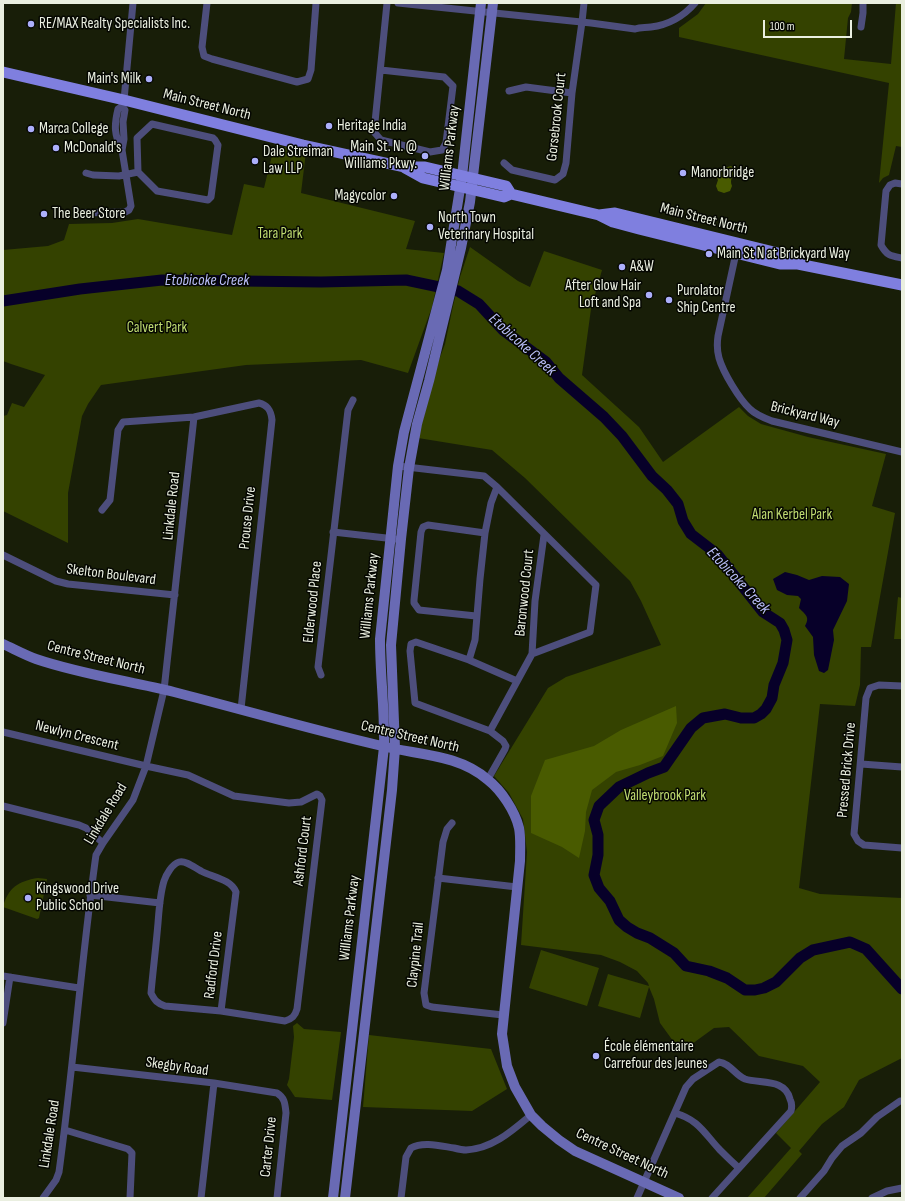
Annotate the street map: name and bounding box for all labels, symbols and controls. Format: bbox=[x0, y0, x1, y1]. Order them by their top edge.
scale bar bbox=[765, 12, 854, 38]
place label: RE/MAX Realty Specialists Inc. bbox=[39, 15, 190, 33]
marker: RE/MAX Realty Specialists Inc. bbox=[26, 19, 36, 29]
text: 100 m bbox=[770, 19, 795, 34]
place label: Main's Milk bbox=[87, 70, 141, 88]
street label: Gorsebrook Court bbox=[543, 72, 571, 162]
marker: Main's Milk bbox=[144, 74, 154, 84]
street label: Main Street North bbox=[161, 85, 253, 125]
street label: Williams Parkway bbox=[436, 104, 464, 192]
place label: Heritage India bbox=[337, 117, 407, 135]
place label: Marca College bbox=[39, 120, 109, 138]
marker: Heritage India bbox=[324, 121, 334, 131]
marker: Marca College bbox=[26, 124, 36, 134]
place label: Main St. N. @ Williams Pkwy. bbox=[344, 138, 417, 173]
place label: McDonald's bbox=[64, 139, 121, 157]
marker: McDonald's bbox=[51, 143, 61, 153]
place label: Dale Streiman Law LLP bbox=[263, 143, 333, 178]
marker: Main St. N. @ Williams Pkwy. bbox=[420, 151, 430, 161]
marker: Dale Streiman Law LLP bbox=[250, 156, 260, 166]
place label: Manorbridge bbox=[691, 164, 754, 182]
marker: Manorbridge bbox=[678, 168, 688, 178]
place label: Magycolor bbox=[334, 187, 386, 205]
marker: Magycolor bbox=[389, 191, 399, 201]
street label: Main Street North bbox=[658, 199, 750, 239]
place label: The Beer Store bbox=[52, 205, 125, 223]
marker: The Beer Store bbox=[39, 209, 49, 219]
place label: North Town Veterinary Hospital bbox=[438, 209, 534, 244]
marker: North Town Veterinary Hospital bbox=[425, 222, 435, 232]
park label: Tara Park bbox=[257, 225, 303, 243]
place label: Main St N at Brickyard Way bbox=[717, 245, 850, 263]
marker: Main St N at Brickyard Way bbox=[704, 249, 714, 259]
place label: A&W bbox=[630, 258, 654, 276]
marker: A&W bbox=[617, 262, 627, 272]
water label: Etobicoke Creek bbox=[165, 271, 249, 291]
place label: After Glow Hair Loft and Spa bbox=[565, 277, 641, 312]
place label: Purolator Ship Centre bbox=[677, 282, 736, 317]
marker: After Glow Hair Loft and Spa bbox=[644, 290, 654, 300]
marker: Purolator Ship Centre bbox=[664, 295, 674, 305]
water label: Etobicoke Creek bbox=[484, 310, 560, 380]
park label: Calvert Park bbox=[127, 319, 187, 337]
street label: Brickyard Way bbox=[769, 398, 841, 432]
street label: Linkdale Road bbox=[159, 471, 185, 541]
street label: Prouse Drive bbox=[236, 486, 260, 550]
park label: Alan Kerbel Park bbox=[752, 506, 832, 524]
water label: Etobicoke Creek bbox=[702, 544, 774, 618]
street label: Baronwood Court bbox=[511, 549, 539, 637]
street label: Williams Parkway bbox=[357, 552, 383, 640]
street label: Elderwood Place bbox=[300, 560, 326, 644]
street label: Skelton Boulevard bbox=[65, 561, 157, 589]
street label: Centre Street North bbox=[45, 637, 147, 679]
street label: Newlyn Crescent bbox=[33, 717, 121, 755]
street label: Centre Street North bbox=[359, 717, 461, 757]
street label: Pressed Brick Drive bbox=[834, 722, 860, 818]
street label: Linkdale Road bbox=[81, 780, 131, 848]
park label: Valleybrook Park bbox=[624, 787, 706, 805]
street label: Ashford Court bbox=[290, 815, 316, 887]
street label: Williams Parkway bbox=[336, 874, 364, 962]
place label: Kingswood Drive Public School bbox=[36, 880, 119, 915]
marker: Kingswood Drive Public School bbox=[23, 893, 33, 903]
street label: Claypine Trail bbox=[404, 921, 428, 989]
street label: Radford Drive bbox=[201, 930, 227, 1000]
place label: École élémentaire Carrefour des Jeunes bbox=[604, 1038, 708, 1073]
marker: École élémentaire Carrefour des Jeunes bbox=[591, 1051, 601, 1061]
street label: Skegby Road bbox=[144, 1054, 210, 1080]
street label: Linkdale Road bbox=[36, 1099, 64, 1169]
street label: Carter Drive bbox=[257, 1116, 281, 1178]
street label: Centre Street North bbox=[573, 1125, 671, 1183]

